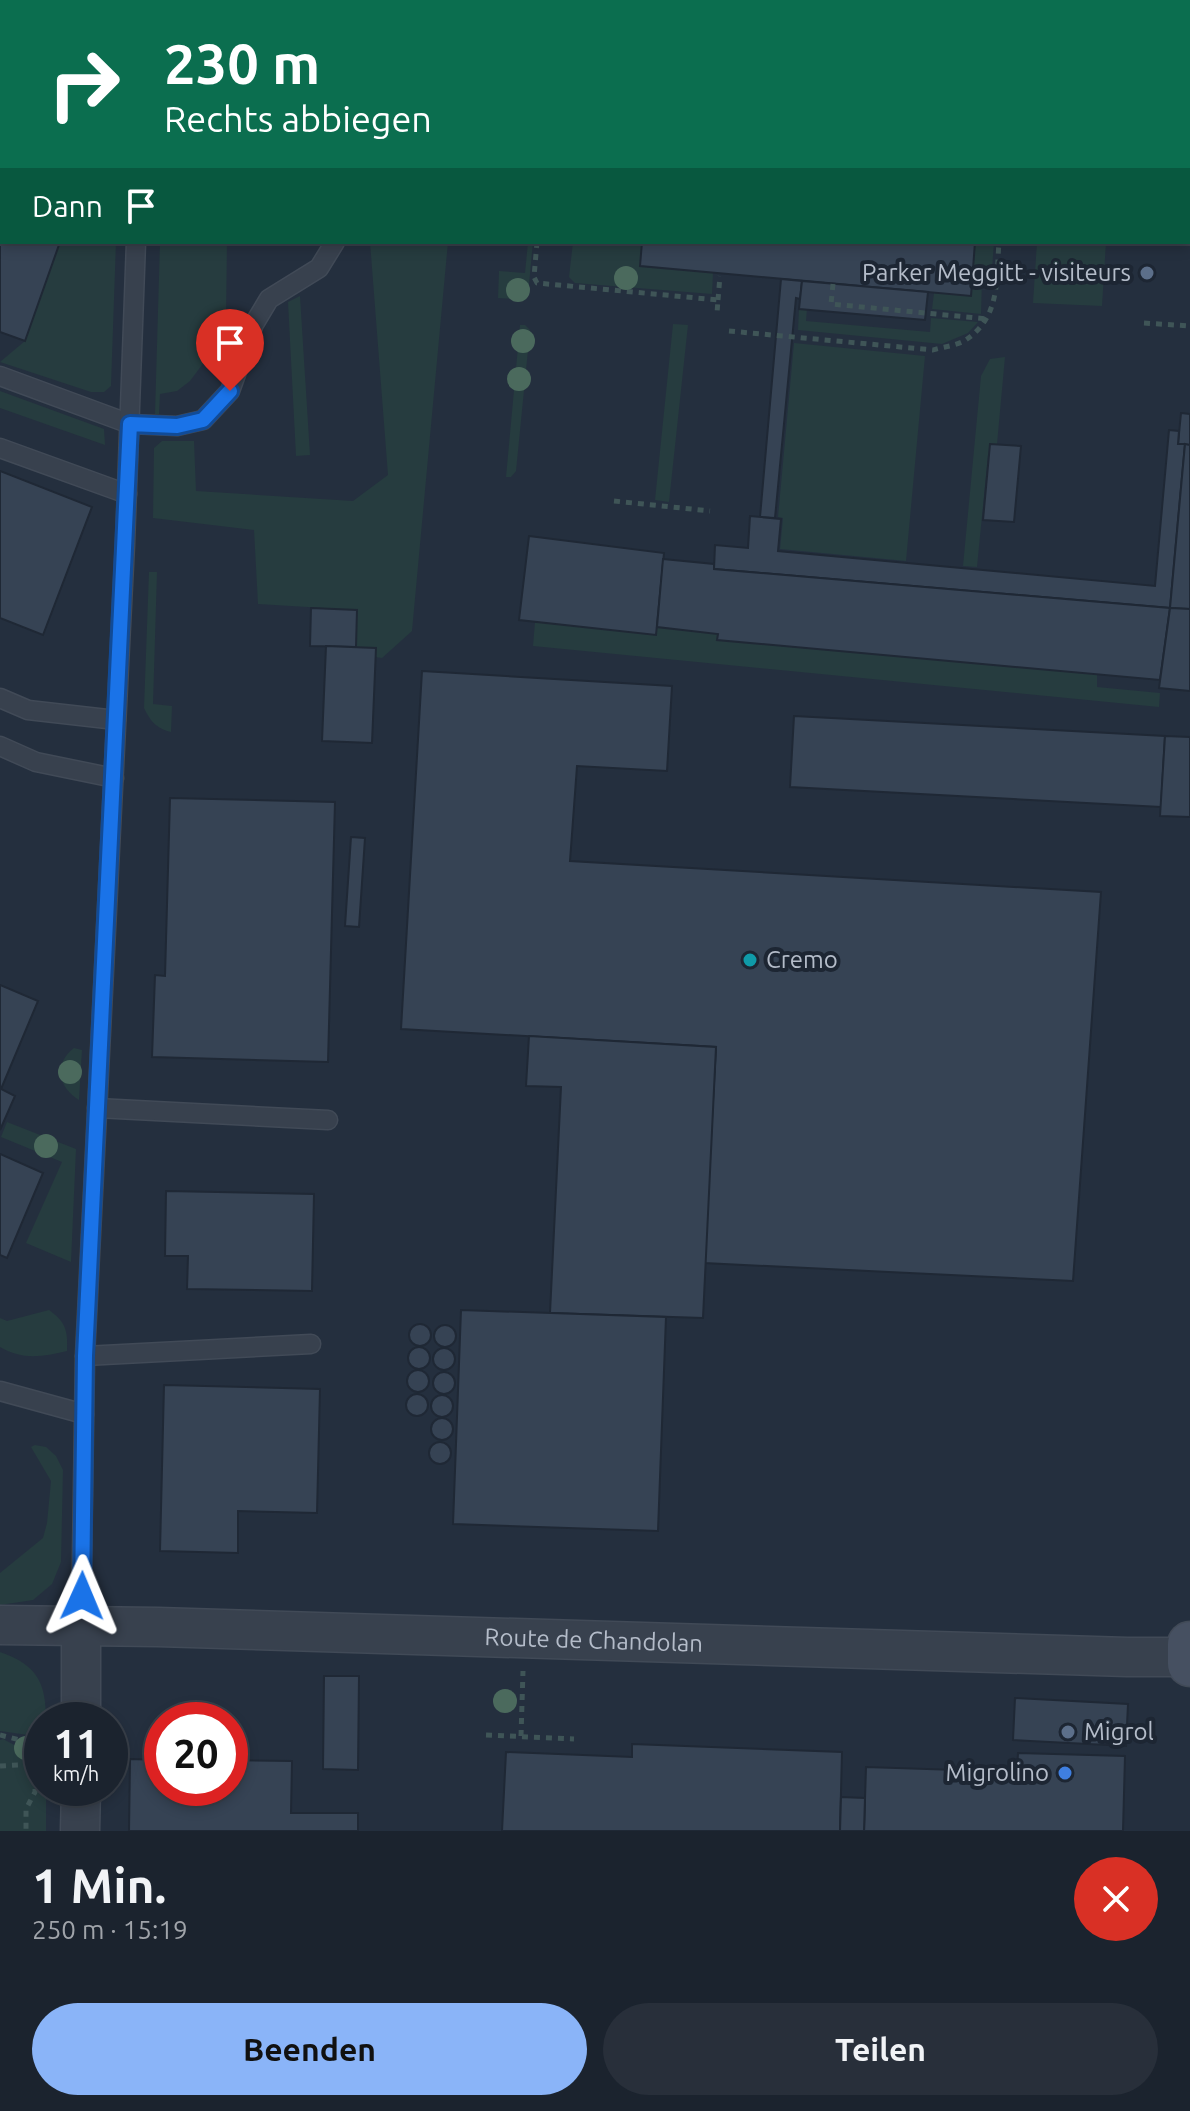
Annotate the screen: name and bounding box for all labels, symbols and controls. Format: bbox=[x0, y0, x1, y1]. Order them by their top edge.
icon: right bbox=[32, 32, 136, 136]
text: 230 m bbox=[164, 32, 320, 95]
text: Rechts abbiegen bbox=[164, 98, 432, 139]
icon: arrive bbox=[119, 184, 163, 228]
text: Dann bbox=[32, 189, 103, 223]
place label: Parker Meggitt - visiteurs bbox=[862, 259, 1131, 286]
marker: Parker Meggitt - visiteurs bbox=[1138, 264, 1156, 282]
pin bbox=[196, 309, 264, 391]
icon: arrive bbox=[208, 321, 252, 365]
place label: Cremo bbox=[766, 946, 838, 973]
marker: Cremo bbox=[741, 951, 759, 969]
position arrow bbox=[40, 1554, 124, 1638]
street label: Route de Chandolan bbox=[484, 1623, 703, 1657]
speed limit sign: 20 bbox=[144, 1702, 248, 1806]
place label: Migrol bbox=[1084, 1718, 1154, 1745]
text: 11 bbox=[53, 1721, 99, 1766]
marker: Migrol bbox=[1059, 1723, 1077, 1741]
place label: Migrolino bbox=[946, 1759, 1049, 1786]
text: km/h bbox=[53, 1762, 99, 1785]
marker: Migrolino bbox=[1056, 1764, 1074, 1782]
button: close bbox=[1074, 1857, 1158, 1941]
text: 1 Min. bbox=[32, 1858, 166, 1912]
text: 250 m · 15:19 bbox=[32, 1915, 188, 1944]
button: Beenden bbox=[32, 2003, 587, 2095]
button: Teilen bbox=[603, 2003, 1158, 2095]

